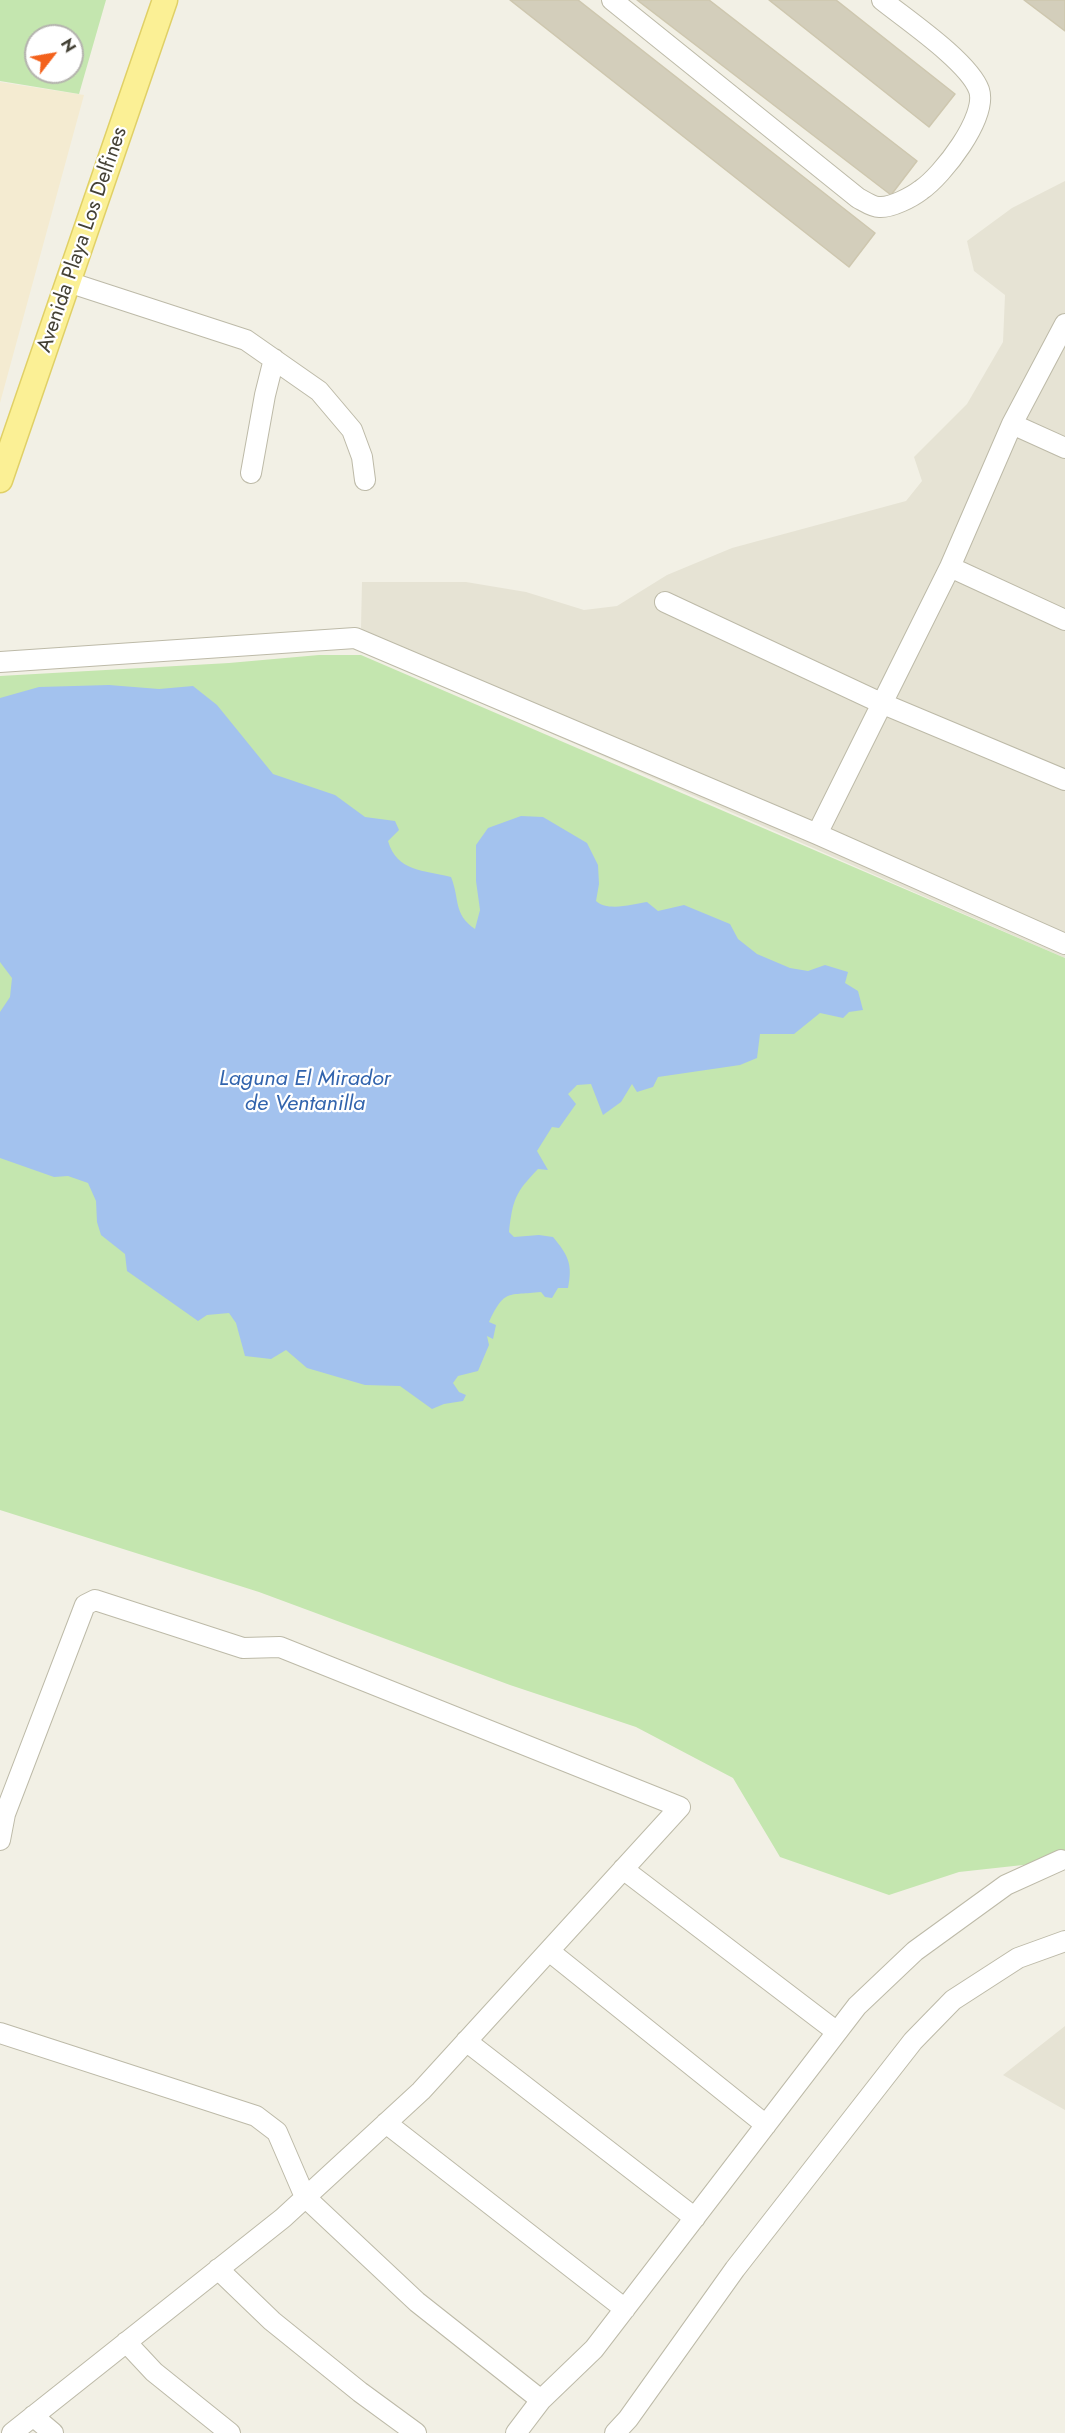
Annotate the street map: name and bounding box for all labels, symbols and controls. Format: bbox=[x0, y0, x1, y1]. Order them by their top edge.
north arrow bbox=[24, 24, 84, 84]
text: N bbox=[55, 34, 81, 57]
street label: Avenida Playa Los Delfines bbox=[33, 124, 133, 356]
water label: Laguna El Mirador de Ventanilla bbox=[219, 1067, 391, 1118]

